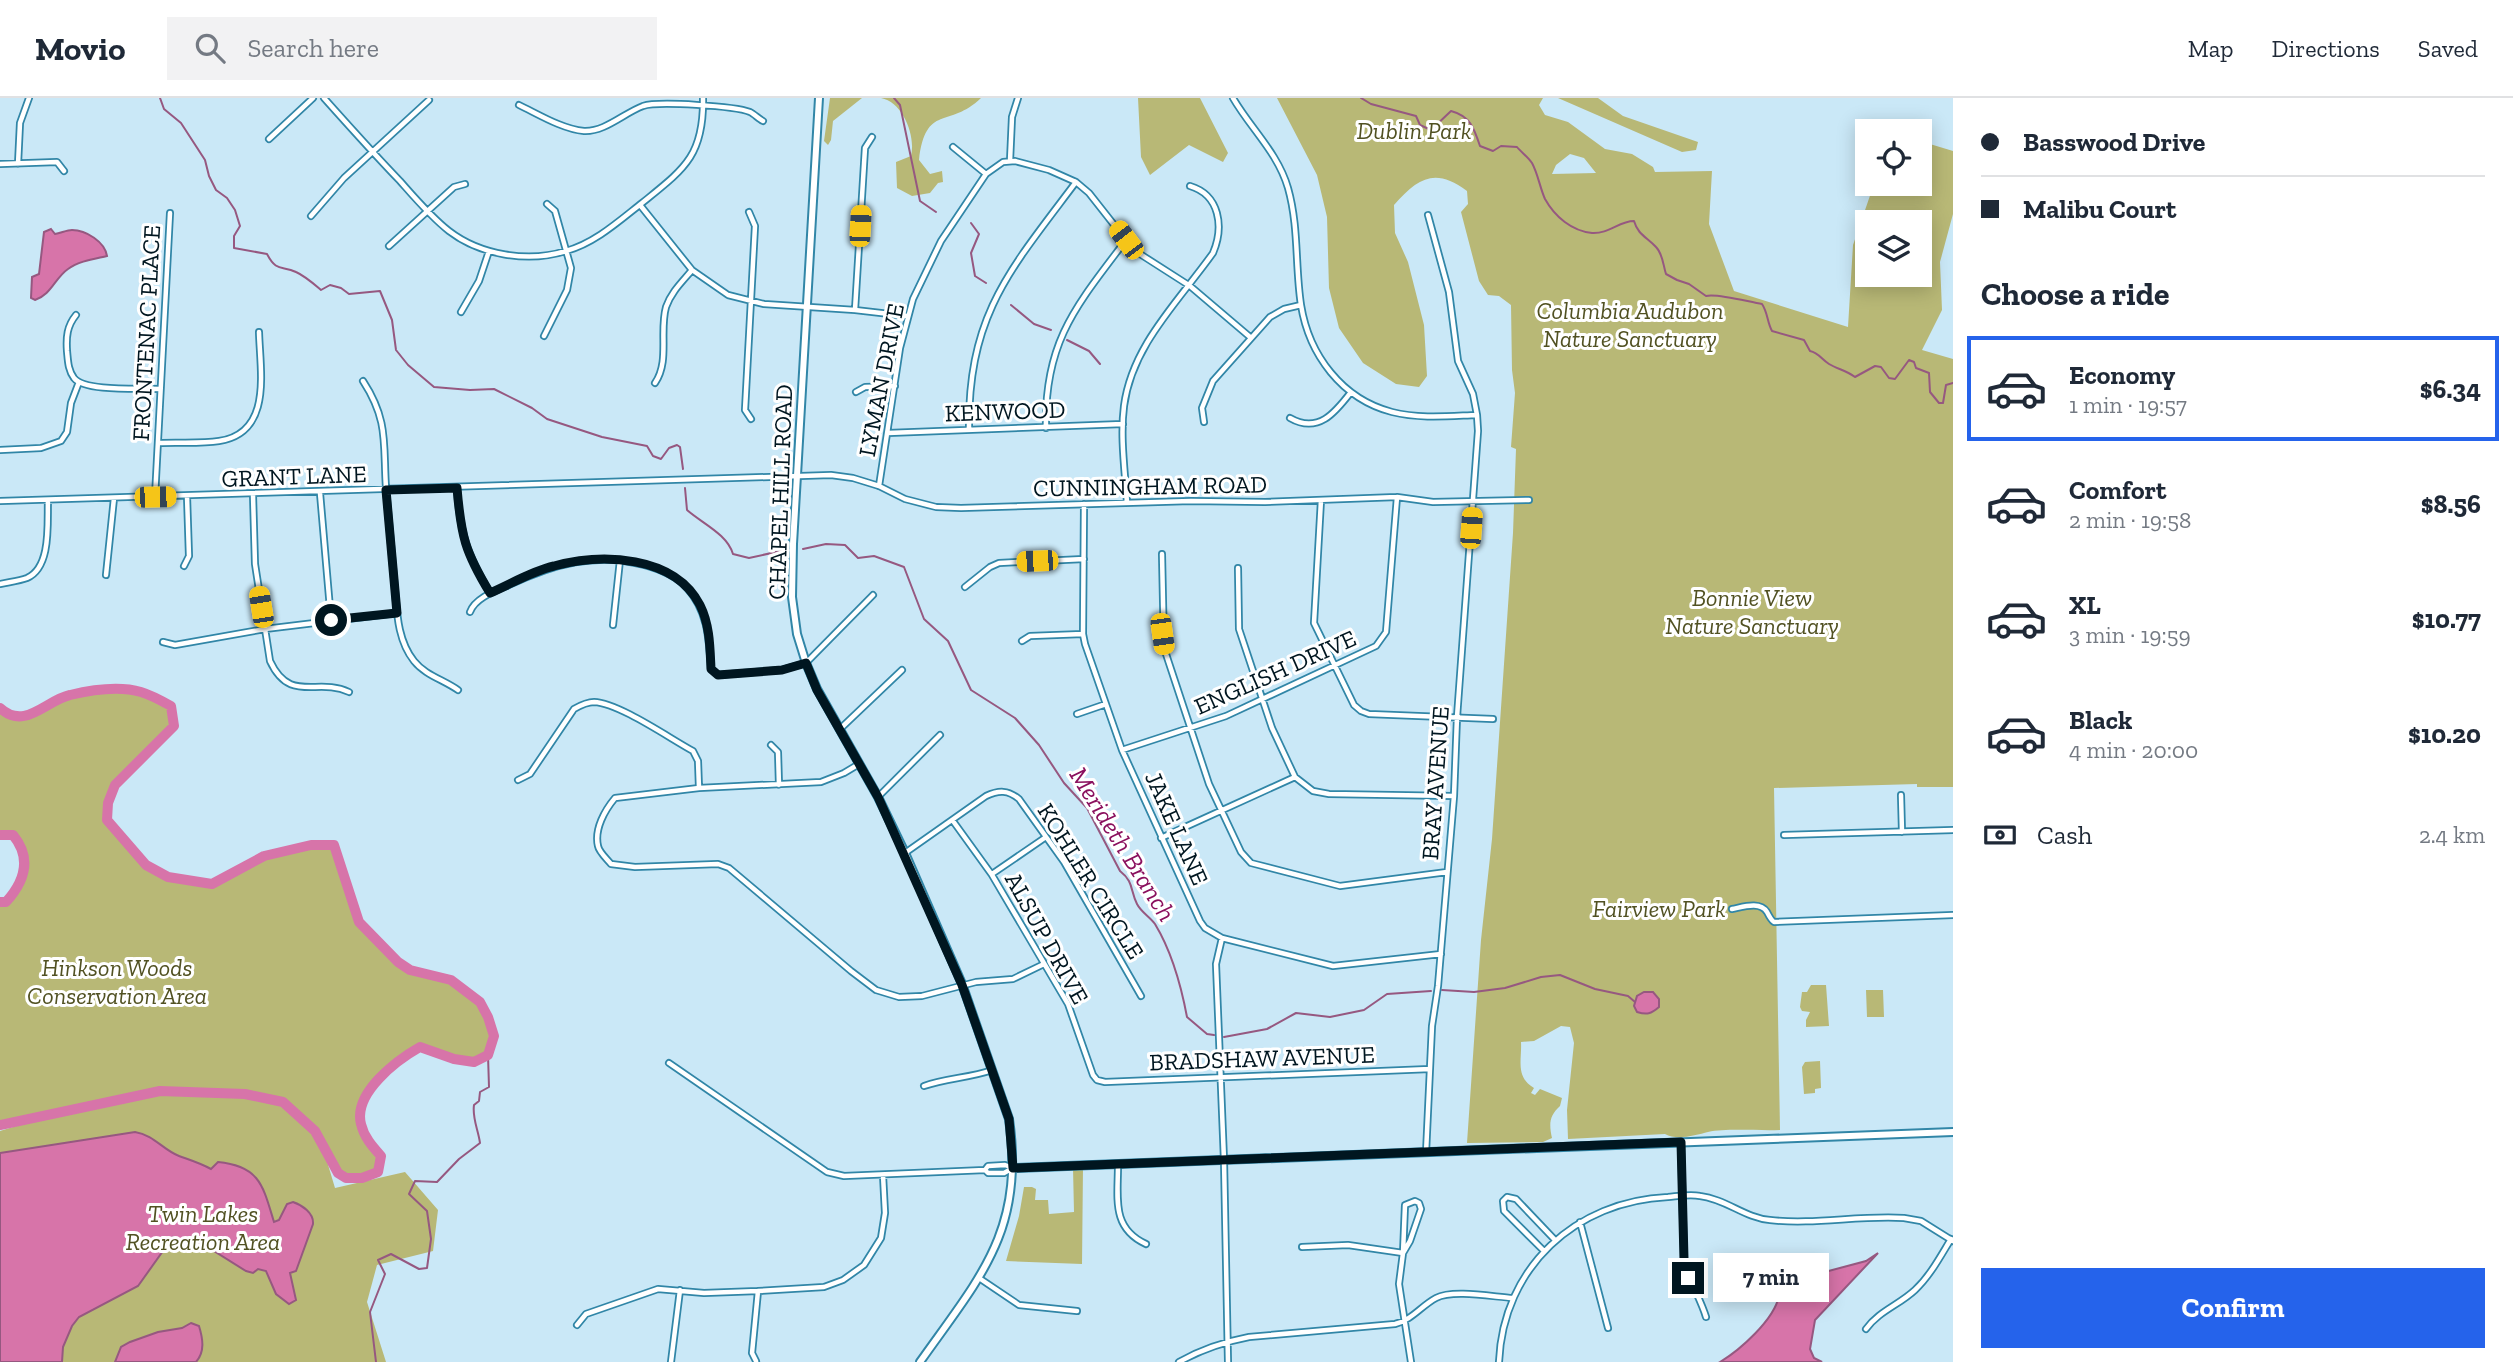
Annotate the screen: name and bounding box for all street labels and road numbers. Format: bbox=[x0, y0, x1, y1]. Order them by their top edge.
street label: FRONTENAC PLACE bbox=[126, 224, 166, 442]
street label: LYMAN DRIVE bbox=[852, 301, 910, 459]
street label: CHAPEL HILL ROAD bbox=[762, 384, 798, 600]
street label: KENWOOD bbox=[944, 394, 1066, 428]
street label: GRANT LANE bbox=[221, 459, 367, 493]
street label: CUNNINGHAM ROAD bbox=[1033, 469, 1267, 503]
street label: ENGLISH DRIVE bbox=[1190, 623, 1360, 721]
street label: BRAY AVENUE bbox=[1415, 705, 1455, 861]
street label: JAKE LANE bbox=[1139, 767, 1215, 889]
street label: KOHLER CIRCLE bbox=[1032, 798, 1150, 964]
street label: ALSUP DRIVE bbox=[999, 867, 1095, 1009]
street label: BRADSHAW AVENUE bbox=[1149, 1040, 1375, 1076]

